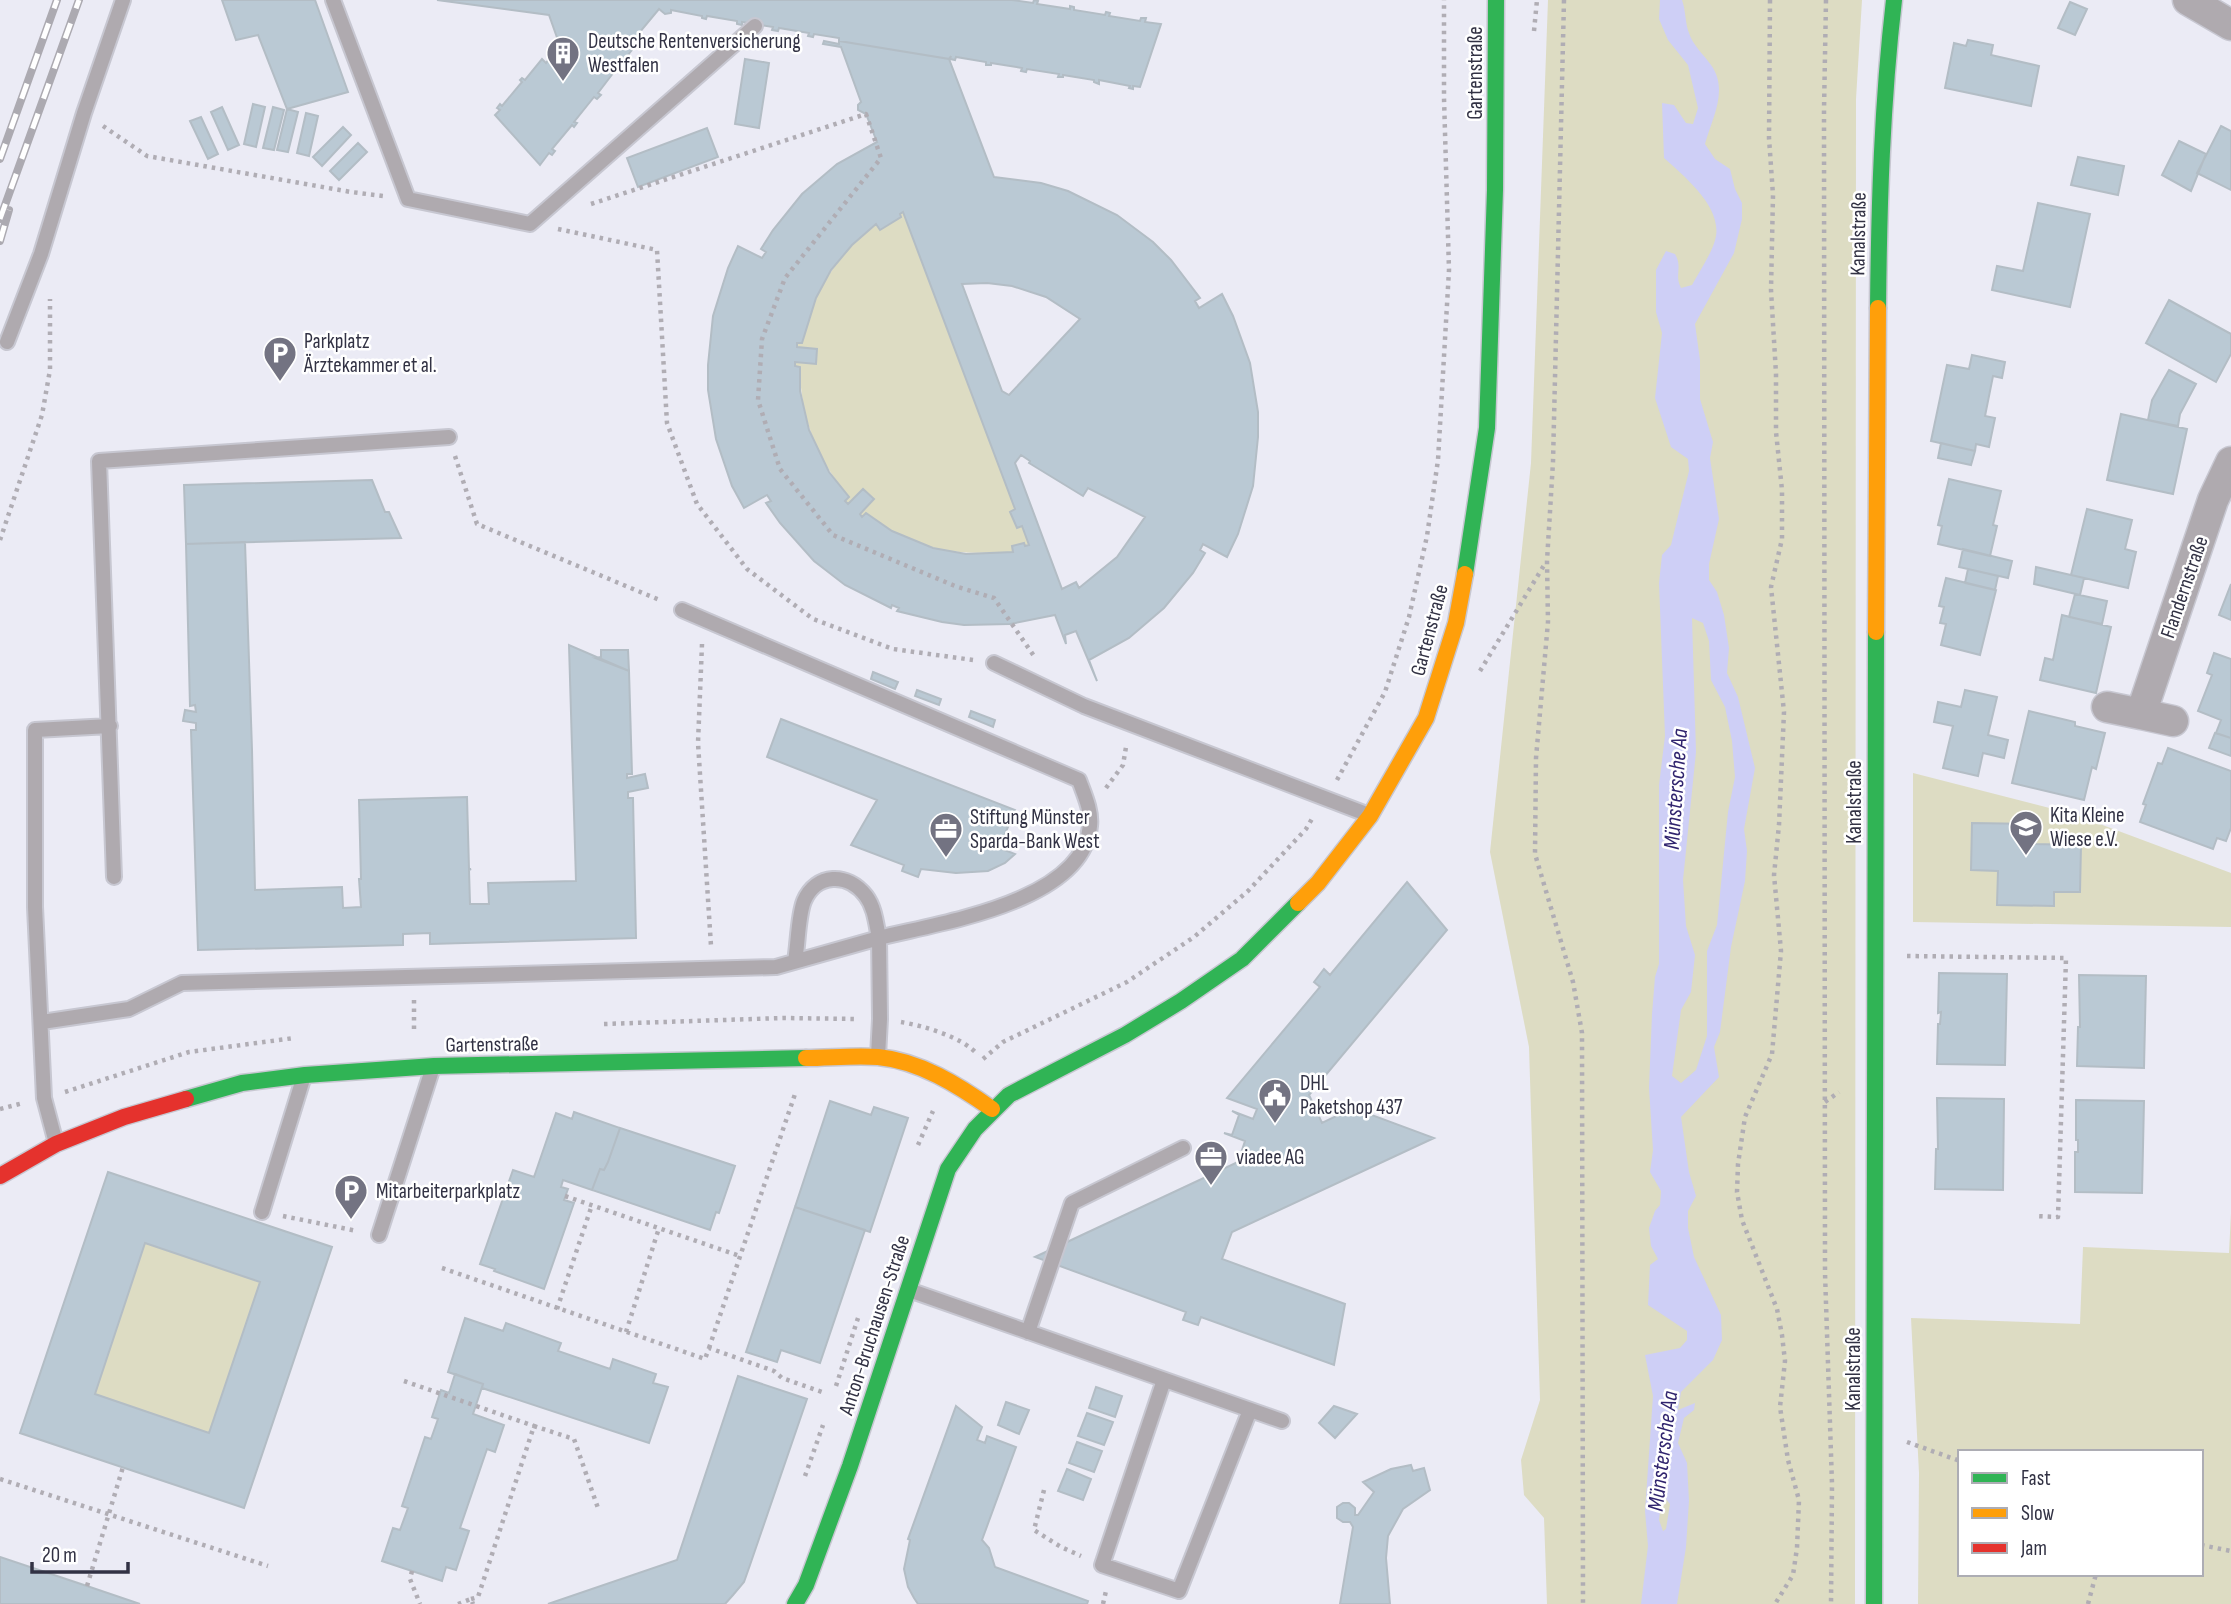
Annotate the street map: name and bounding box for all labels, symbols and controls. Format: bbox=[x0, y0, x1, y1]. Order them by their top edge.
street label: Gartenstraße bbox=[1463, 26, 1488, 120]
place label: Deutsche Rentenversicherung Westfalen bbox=[588, 29, 801, 78]
building icon: Deutsche Rentenversicherung Westfalen bbox=[544, 34, 582, 83]
street label: Kanalstraße bbox=[1845, 192, 1872, 276]
place label: Parkplatz Ärztekammer et al. bbox=[303, 329, 437, 378]
parking icon: Parkplatz Ärztekammer et al. bbox=[261, 334, 299, 383]
street label: Flandernstraße bbox=[2155, 533, 2214, 641]
street label: Gartenstraße bbox=[1405, 582, 1454, 678]
water label: Münstersche Aa bbox=[1658, 727, 1694, 850]
street label: Kanalstraße bbox=[1842, 760, 1867, 844]
place label: Kita Kleine Wiese e.V. bbox=[2050, 803, 2124, 852]
place label: Stiftung Münster Sparda-Bank West bbox=[970, 805, 1100, 854]
school or university icon: Kita Kleine Wiese e.V. bbox=[2007, 808, 2045, 857]
office icon: Stiftung Münster Sparda-Bank West bbox=[927, 810, 965, 859]
street label: Gartenstraße bbox=[445, 1031, 539, 1058]
place label: DHL Paketshop 437 bbox=[1300, 1071, 1403, 1120]
public building icon: DHL Paketshop 437 bbox=[1256, 1076, 1294, 1125]
office icon: viadee AG bbox=[1192, 1138, 1230, 1187]
place label: viadee AG bbox=[1236, 1145, 1304, 1170]
parking icon: Mitarbeiterparkplatz bbox=[332, 1172, 370, 1221]
place label: Mitarbeiterparkplatz bbox=[376, 1179, 521, 1204]
street label: Anton-Bruchausen-Straße bbox=[833, 1232, 915, 1419]
street label: Kanalstraße bbox=[1841, 1327, 1866, 1411]
water label: Münstersche Aa bbox=[1642, 1389, 1684, 1513]
legend bbox=[1958, 1450, 2203, 1576]
text: Fast bbox=[2021, 1466, 2051, 1491]
text: Slow bbox=[2021, 1501, 2055, 1526]
scale bar bbox=[32, 1530, 128, 1574]
text: Jam bbox=[2020, 1536, 2047, 1561]
text: 20 m bbox=[42, 1543, 77, 1568]

